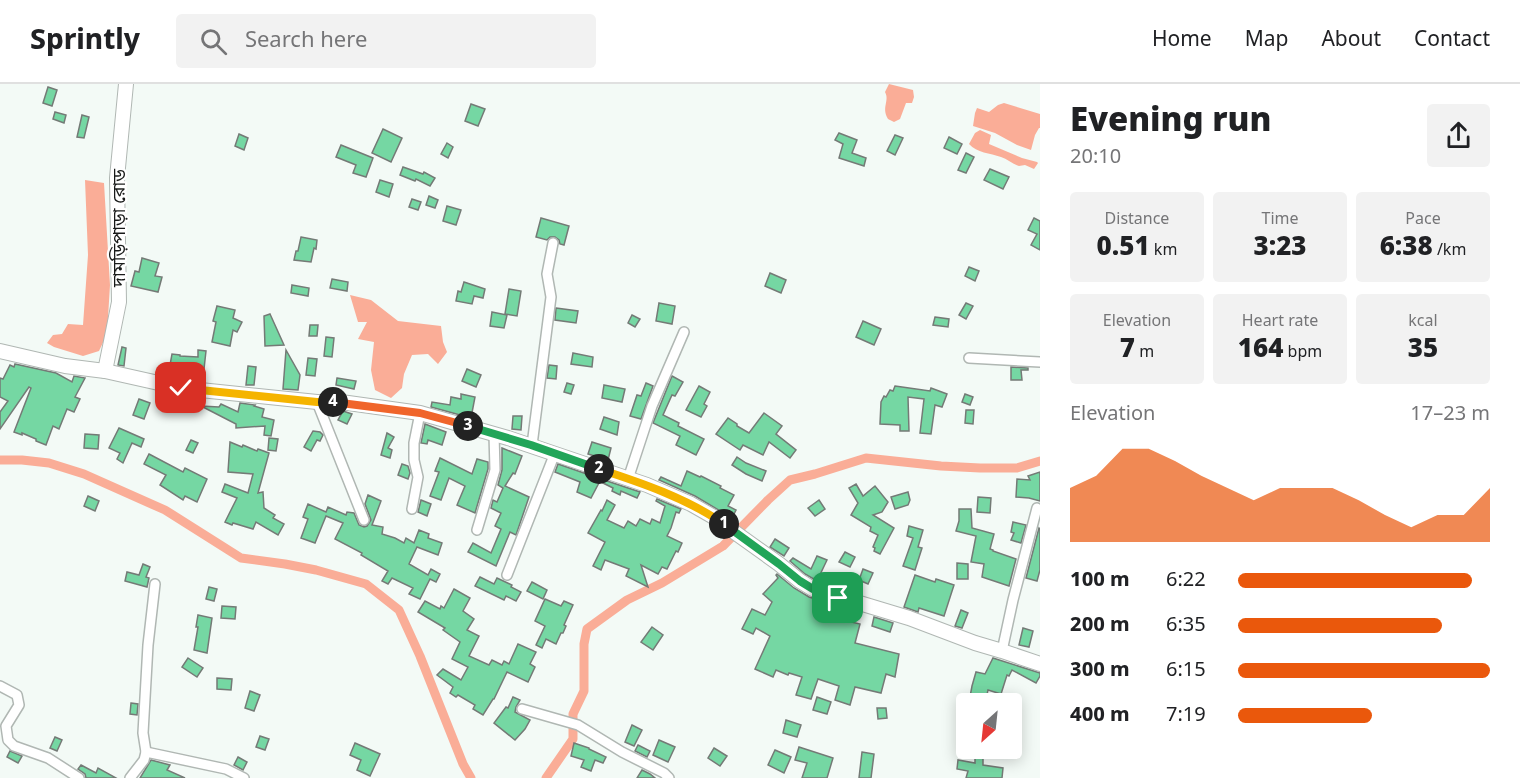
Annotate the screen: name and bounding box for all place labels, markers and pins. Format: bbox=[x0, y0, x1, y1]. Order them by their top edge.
pin bbox=[155, 362, 206, 413]
pin: 4 bbox=[318, 387, 348, 417]
pin: 3 bbox=[453, 411, 483, 441]
pin: 2 bbox=[584, 454, 614, 484]
pin: 1 bbox=[709, 509, 739, 539]
pin bbox=[812, 572, 863, 623]

